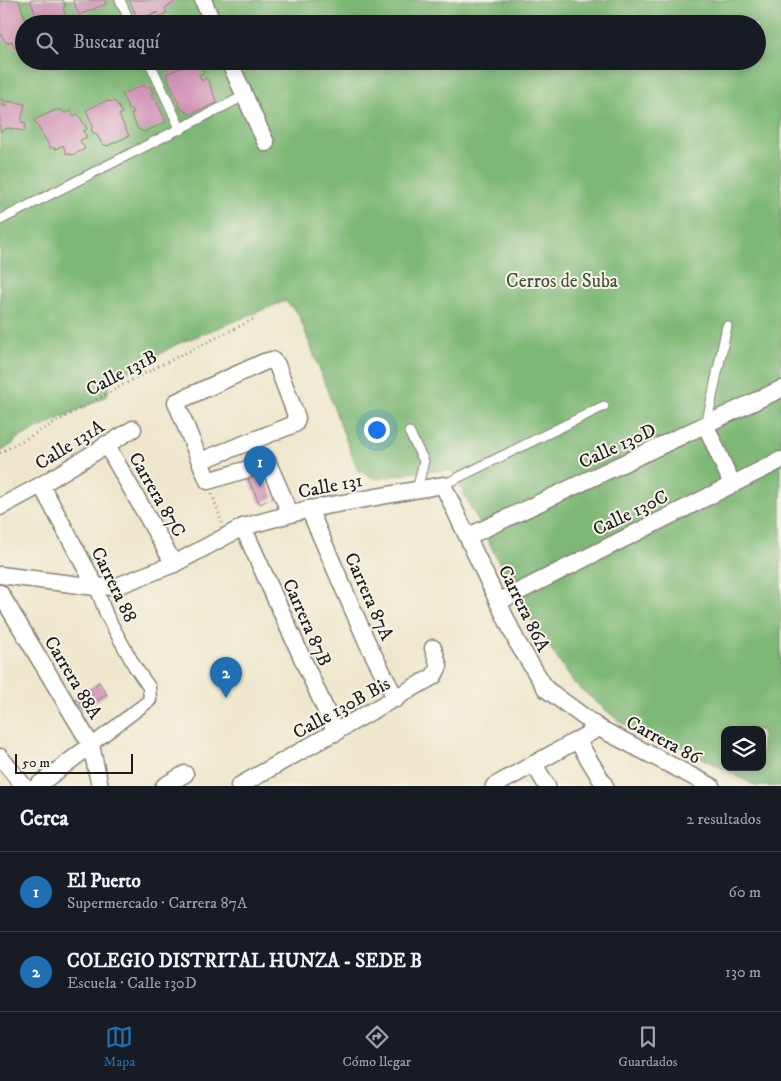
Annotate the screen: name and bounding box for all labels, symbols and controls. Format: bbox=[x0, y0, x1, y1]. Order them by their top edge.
search box bbox=[15, 15, 766, 70]
icon: search bbox=[33, 29, 61, 57]
text: Buscar aquí bbox=[73, 31, 159, 54]
park label: Cerros de Suba bbox=[506, 270, 618, 293]
street label: Calle 131B bbox=[82, 345, 161, 402]
street label: Calle 131A bbox=[31, 415, 109, 475]
your location bbox=[364, 417, 390, 443]
street label: Calle 130D bbox=[575, 419, 660, 474]
pin: 1 bbox=[244, 446, 276, 487]
street label: Carrera 87C bbox=[123, 448, 190, 541]
street label: Calle 131 bbox=[296, 469, 364, 504]
street label: Calle 130C bbox=[589, 485, 672, 541]
street label: Carrera 88 bbox=[86, 543, 142, 626]
street label: Carrera 87A bbox=[339, 549, 399, 645]
street label: Carrera 86A bbox=[493, 562, 555, 656]
street label: Carrera 87B bbox=[277, 575, 336, 670]
street label: Carrera 88A bbox=[39, 632, 107, 724]
pin: 2 bbox=[210, 657, 242, 698]
street label: Calle 130B Bis bbox=[289, 672, 394, 744]
street label: Carrera 86 bbox=[622, 711, 706, 770]
map controls bbox=[721, 726, 766, 771]
button: layers bbox=[721, 726, 766, 771]
scale bar bbox=[15, 751, 132, 774]
text: 50 m bbox=[22, 754, 50, 772]
text: Cerca bbox=[20, 806, 68, 832]
text: 2 resultados bbox=[686, 809, 761, 829]
text: El Puerto bbox=[67, 870, 141, 893]
text: 1 bbox=[33, 882, 39, 902]
text: 60 m bbox=[729, 882, 761, 902]
text: Supermercado · Carrera 87A bbox=[67, 893, 247, 913]
text: COLEGIO DISTRITAL HUNZA - SEDE B bbox=[67, 950, 422, 973]
text: 2 bbox=[32, 962, 40, 982]
text: 130 m bbox=[725, 962, 761, 982]
text: Escuela · Calle 130D bbox=[67, 973, 197, 993]
tab: Mapa bbox=[104, 1023, 135, 1071]
tab: Cómo llegar bbox=[343, 1023, 411, 1071]
tab: Guardados bbox=[618, 1023, 677, 1071]

